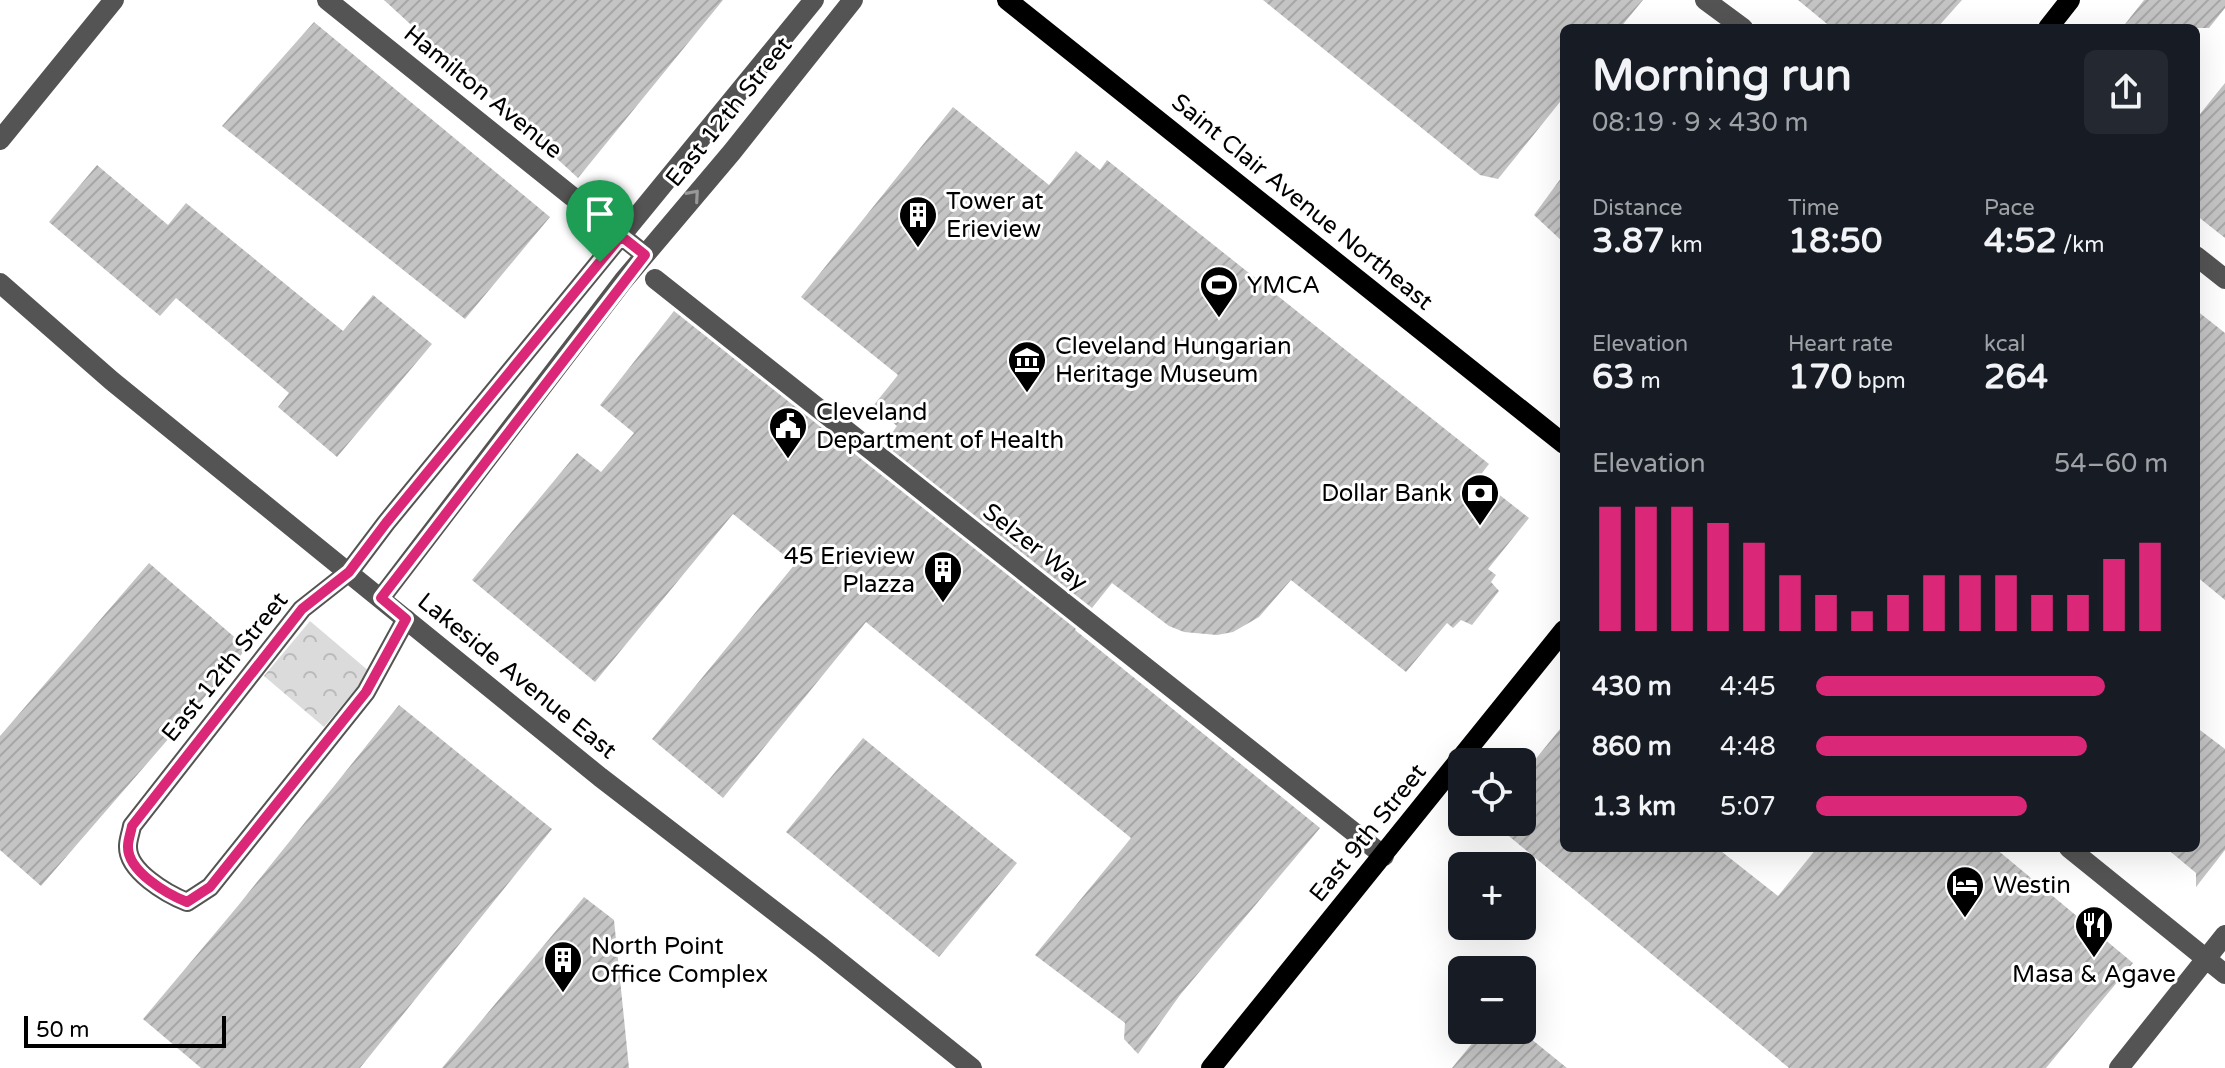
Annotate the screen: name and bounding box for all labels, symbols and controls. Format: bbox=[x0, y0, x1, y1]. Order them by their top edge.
street label: Hamilton Avenue bbox=[398, 19, 568, 165]
street label: East 12th Street bbox=[660, 31, 798, 193]
text: Morning run bbox=[1592, 50, 1852, 103]
button: share bbox=[2084, 50, 2168, 134]
street label: Saint Clair Avenue Northeast bbox=[1165, 88, 1439, 316]
text: 08:19 · 9 × 430 m bbox=[1592, 107, 1808, 138]
pin bbox=[566, 180, 634, 262]
place label: Tower at Erieview bbox=[946, 187, 1044, 244]
one-way arrow bbox=[684, 190, 699, 205]
icon: arrive bbox=[578, 192, 622, 236]
building icon: Tower at Erieview bbox=[897, 194, 939, 249]
text: Distance bbox=[1592, 195, 1683, 221]
text: Time bbox=[1788, 195, 1839, 221]
text: Pace bbox=[1984, 195, 2035, 221]
text: 3.87 bbox=[1592, 221, 1665, 262]
text: 18:50 bbox=[1788, 221, 1882, 262]
text: 4:52 bbox=[1984, 221, 2057, 262]
text: km bbox=[1665, 232, 1703, 258]
text: /km bbox=[2057, 232, 2105, 258]
sports icon: YMCA bbox=[1198, 264, 1240, 319]
place label: YMCA bbox=[1247, 271, 1320, 300]
text: Elevation bbox=[1592, 331, 1688, 357]
text: Heart rate bbox=[1788, 331, 1893, 357]
text: kcal bbox=[1984, 331, 2025, 357]
place label: Cleveland Hungarian Heritage Museum bbox=[1055, 332, 1292, 389]
museum icon: Cleveland Hungarian Heritage Museum bbox=[1006, 339, 1048, 394]
text: 63 bbox=[1592, 357, 1635, 398]
text: 170 bbox=[1788, 357, 1852, 398]
text: 264 bbox=[1984, 357, 2048, 398]
text: m bbox=[1635, 368, 1661, 394]
text: bpm bbox=[1852, 368, 1906, 394]
place label: Cleveland Department of Health bbox=[816, 398, 1064, 455]
public building icon: Cleveland Department of Health bbox=[767, 405, 809, 460]
text: Elevation bbox=[1592, 448, 1706, 479]
text: 54–60 m bbox=[2054, 448, 2168, 479]
bank icon: Dollar Bank bbox=[1459, 472, 1501, 527]
place label: Dollar Bank bbox=[1321, 479, 1452, 508]
street label: Selzer Way bbox=[977, 497, 1093, 597]
place label: 45 Erieview Plazza bbox=[784, 542, 915, 599]
building icon: 45 Erieview Plazza bbox=[922, 549, 964, 604]
street label: East 12th Street bbox=[156, 586, 294, 748]
street label: Lakeside Avenue East bbox=[412, 587, 622, 765]
text: 430 m bbox=[1592, 671, 1672, 702]
text: 4:45 bbox=[1720, 671, 1776, 702]
text: 860 m bbox=[1592, 731, 1672, 762]
text: 4:48 bbox=[1720, 731, 1776, 762]
map controls bbox=[1448, 748, 1536, 1044]
button: locate bbox=[1448, 748, 1536, 836]
street label: East 9th Street bbox=[1304, 758, 1432, 908]
text: 1.3 km bbox=[1592, 791, 1676, 822]
text: 5:07 bbox=[1720, 791, 1776, 822]
button: + bbox=[1448, 852, 1536, 940]
hotel icon: Westin bbox=[1944, 864, 1986, 919]
place label: Westin bbox=[1993, 871, 2071, 900]
restaurant icon: Masa & Agave bbox=[2073, 904, 2115, 959]
place label: North Point Office Complex bbox=[591, 932, 768, 989]
building icon: North Point Office Complex bbox=[542, 939, 584, 994]
button: − bbox=[1448, 956, 1536, 1044]
place label: Masa & Agave bbox=[2012, 960, 2176, 989]
scale bar bbox=[24, 1012, 226, 1048]
text: 50 m bbox=[36, 1017, 90, 1043]

